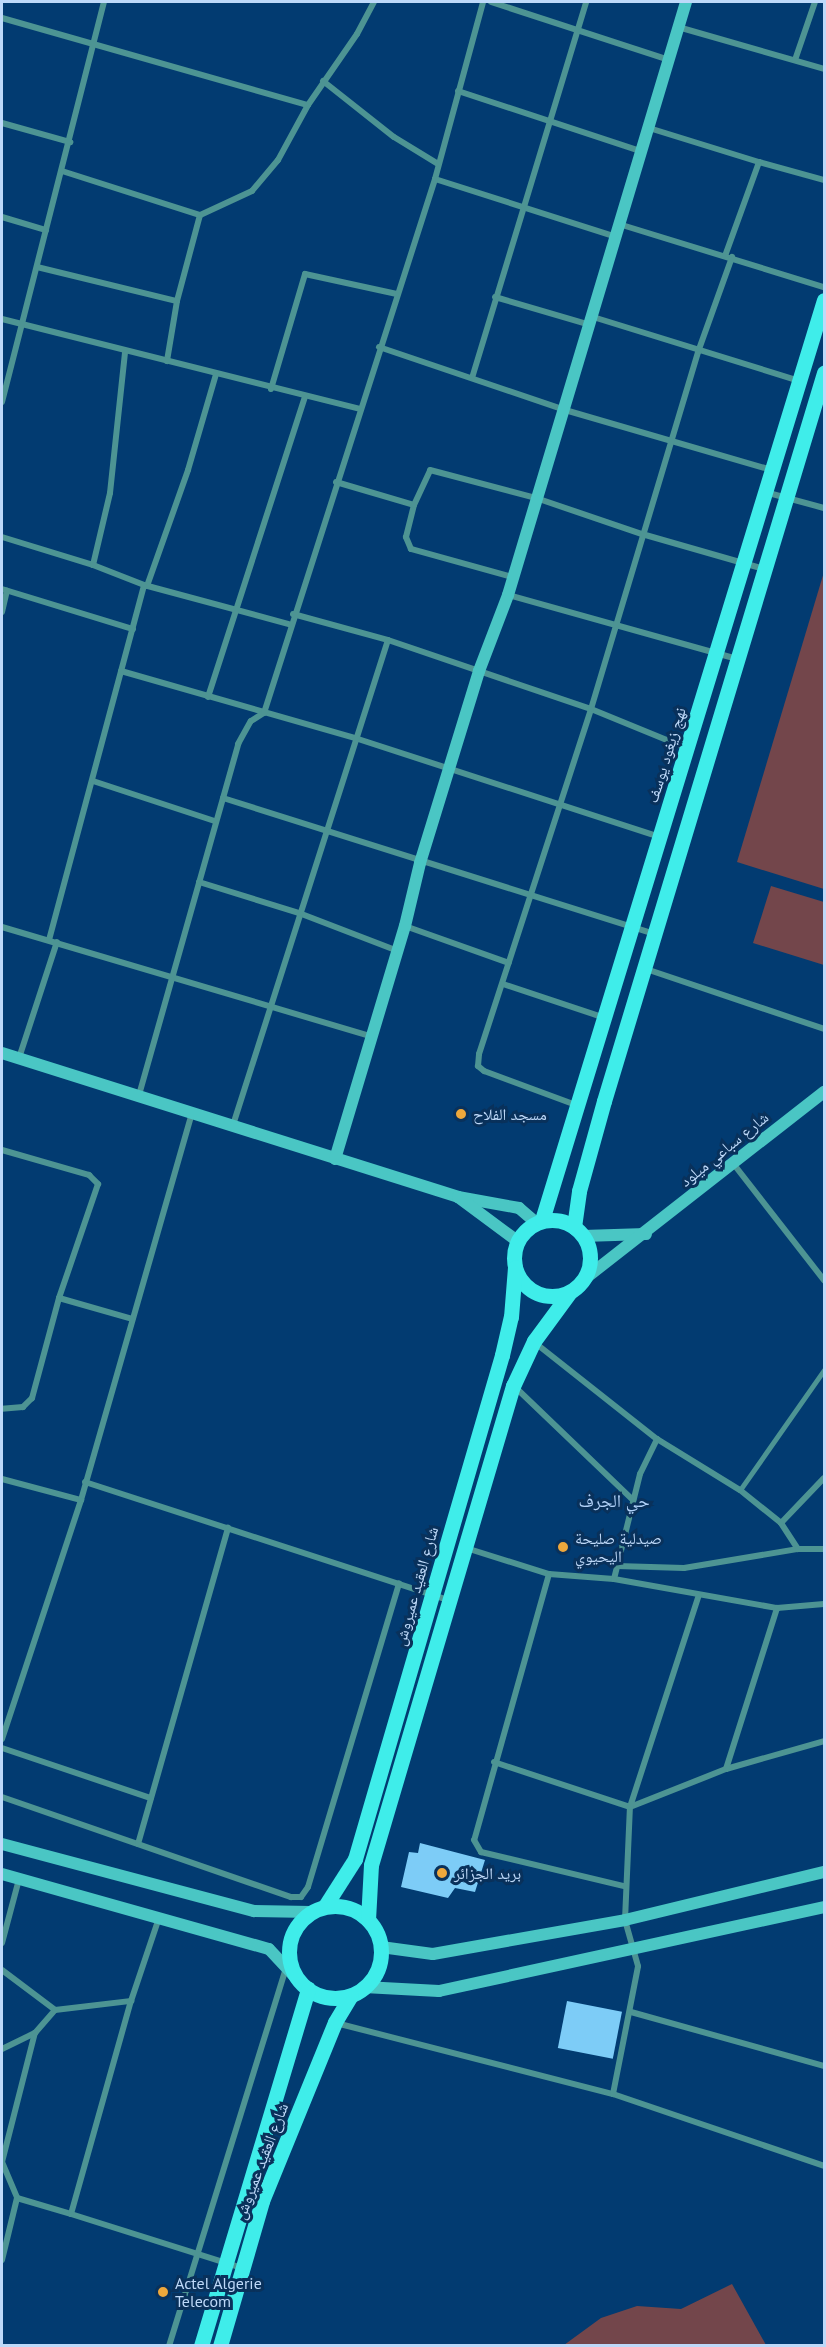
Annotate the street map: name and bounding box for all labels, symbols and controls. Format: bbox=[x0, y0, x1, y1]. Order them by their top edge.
street label: نهج زيغود يوسف bbox=[642, 705, 690, 805]
place label: مسجد الفلاح bbox=[473, 1104, 547, 1124]
marker: مسجد الفلاح bbox=[454, 1107, 468, 1121]
street label: شارع سباعي ميلود bbox=[676, 1107, 772, 1191]
district label: حي الجرف bbox=[578, 1490, 650, 1512]
street label: شارع العقيد عميروش bbox=[390, 1524, 442, 1648]
place label: صيدلية صليحة اليحيوي bbox=[575, 1528, 662, 1566]
marker: صيدلية صليحة اليحيوي bbox=[556, 1540, 570, 1554]
place label: بريد الجزائر bbox=[454, 1863, 521, 1883]
marker: بريد الجزائر bbox=[435, 1866, 449, 1880]
street label: شارع العقيد عميروش bbox=[230, 2100, 292, 2222]
place label: Actel Algerie Telecom bbox=[175, 2273, 262, 2311]
marker: Actel Algerie Telecom bbox=[156, 2285, 170, 2299]

